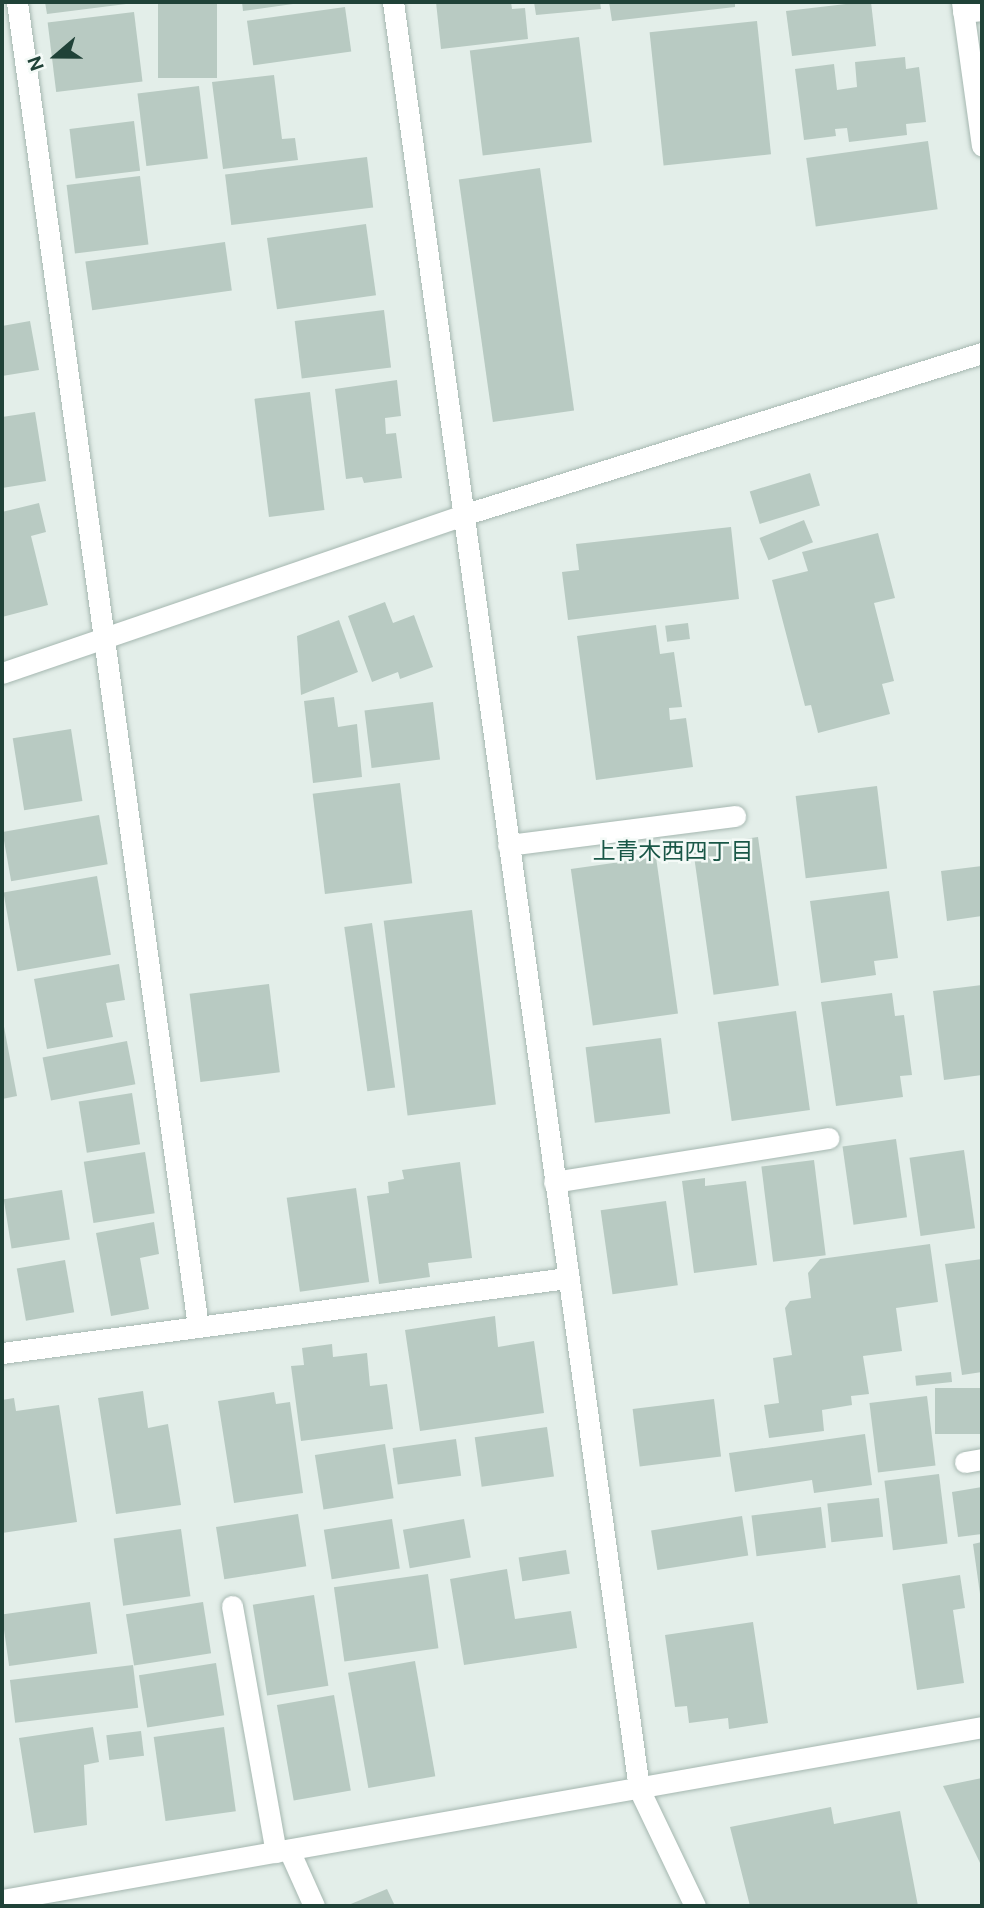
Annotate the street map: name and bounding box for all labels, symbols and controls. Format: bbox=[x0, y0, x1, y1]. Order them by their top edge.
north arrow bbox=[21, 21, 91, 91]
text: N bbox=[22, 53, 50, 74]
district label: 上青木西四丁目 bbox=[593, 837, 753, 865]

